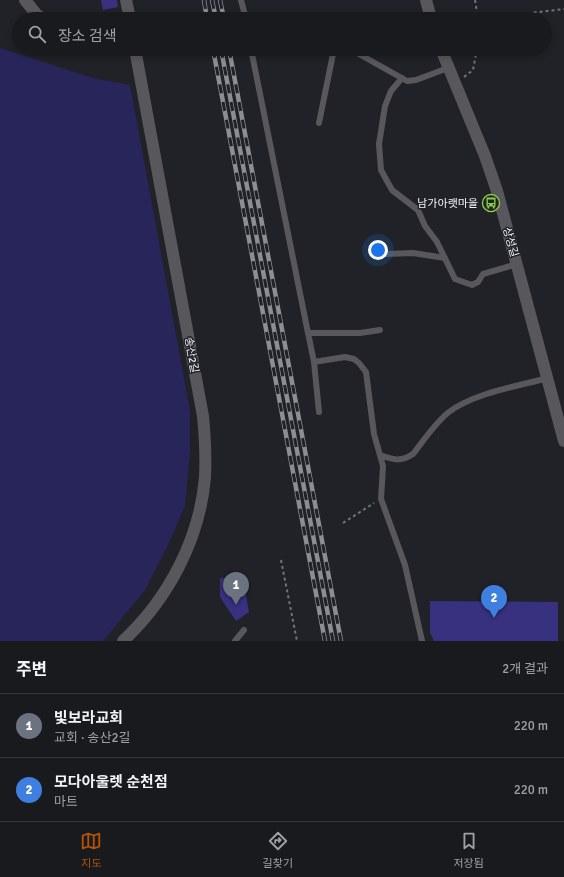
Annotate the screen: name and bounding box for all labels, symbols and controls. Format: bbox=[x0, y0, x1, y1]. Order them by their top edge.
search box bbox=[12, 12, 552, 56]
icon: search bbox=[26, 23, 48, 45]
text: 장소 검색 bbox=[58, 27, 117, 45]
bus stop icon: 남가아랫마을 bbox=[481, 193, 501, 213]
place label: 남가아랫마을 bbox=[417, 197, 478, 210]
street label: 상성길 bbox=[500, 226, 521, 259]
your location bbox=[368, 240, 388, 260]
street label: 송산2길 bbox=[182, 336, 201, 374]
pin: 1 bbox=[223, 572, 249, 605]
pin: 2 bbox=[481, 585, 507, 618]
text: 주변 bbox=[16, 659, 47, 680]
text: 2개 결과 bbox=[502, 661, 548, 677]
text: 빛보라교회 bbox=[54, 709, 123, 727]
text: 1 bbox=[25, 718, 33, 734]
text: 220 m bbox=[514, 718, 548, 734]
text: 교회 · 송산2길 bbox=[54, 730, 131, 746]
text: 모다아울렛 순천점 bbox=[54, 773, 168, 791]
text: 2 bbox=[25, 782, 33, 798]
text: 220 m bbox=[514, 782, 548, 798]
text: 마트 bbox=[54, 794, 78, 810]
tab: 지도 bbox=[80, 830, 102, 870]
tab: 길찾기 bbox=[263, 830, 293, 870]
tab: 저장됨 bbox=[453, 830, 484, 870]

